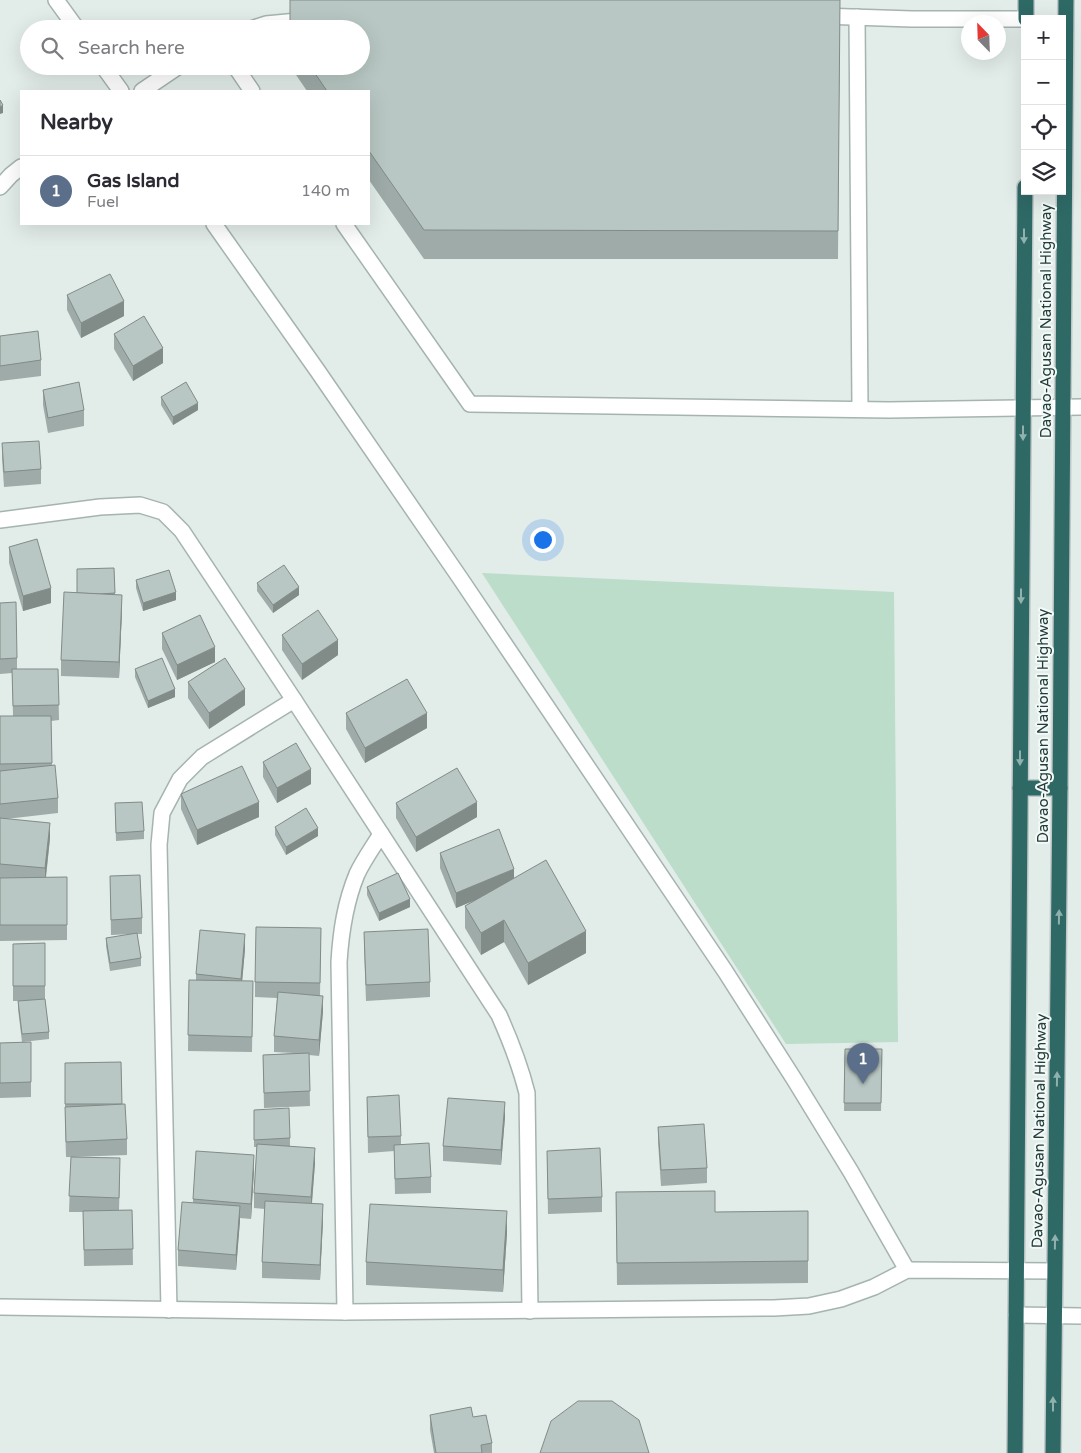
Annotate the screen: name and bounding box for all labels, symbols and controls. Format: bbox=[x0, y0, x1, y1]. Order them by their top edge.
north arrow bbox=[961, 15, 1006, 60]
map controls bbox=[1021, 15, 1066, 195]
button: + bbox=[1021, 15, 1066, 60]
search box bbox=[20, 20, 370, 75]
icon: search bbox=[38, 34, 66, 62]
text: Search here bbox=[78, 37, 185, 59]
button: − bbox=[1021, 60, 1066, 105]
button: locate bbox=[1021, 105, 1066, 150]
text: Nearby bbox=[40, 110, 113, 135]
button: layers bbox=[1021, 150, 1066, 195]
text: Gas Island bbox=[87, 170, 179, 192]
text: 1 bbox=[51, 181, 61, 201]
text: 140 m bbox=[301, 181, 350, 201]
text: Fuel bbox=[87, 192, 119, 212]
street label: Davao-Agusan National Highway bbox=[1037, 204, 1055, 438]
one-way arrow bbox=[1020, 228, 1028, 244]
one-way arrow bbox=[1019, 425, 1027, 441]
your location bbox=[530, 527, 556, 553]
one-way arrow bbox=[1017, 588, 1025, 604]
street label: Davao-Agusan National Highway bbox=[1034, 609, 1052, 843]
one-way arrow bbox=[1016, 750, 1024, 766]
one-way arrow bbox=[1055, 909, 1063, 925]
street label: Davao-Agusan National Highway bbox=[1028, 1014, 1050, 1248]
pin: 1 bbox=[847, 1043, 879, 1084]
one-way arrow bbox=[1053, 1071, 1061, 1087]
one-way arrow bbox=[1051, 1234, 1059, 1250]
one-way arrow bbox=[1050, 1396, 1058, 1412]

